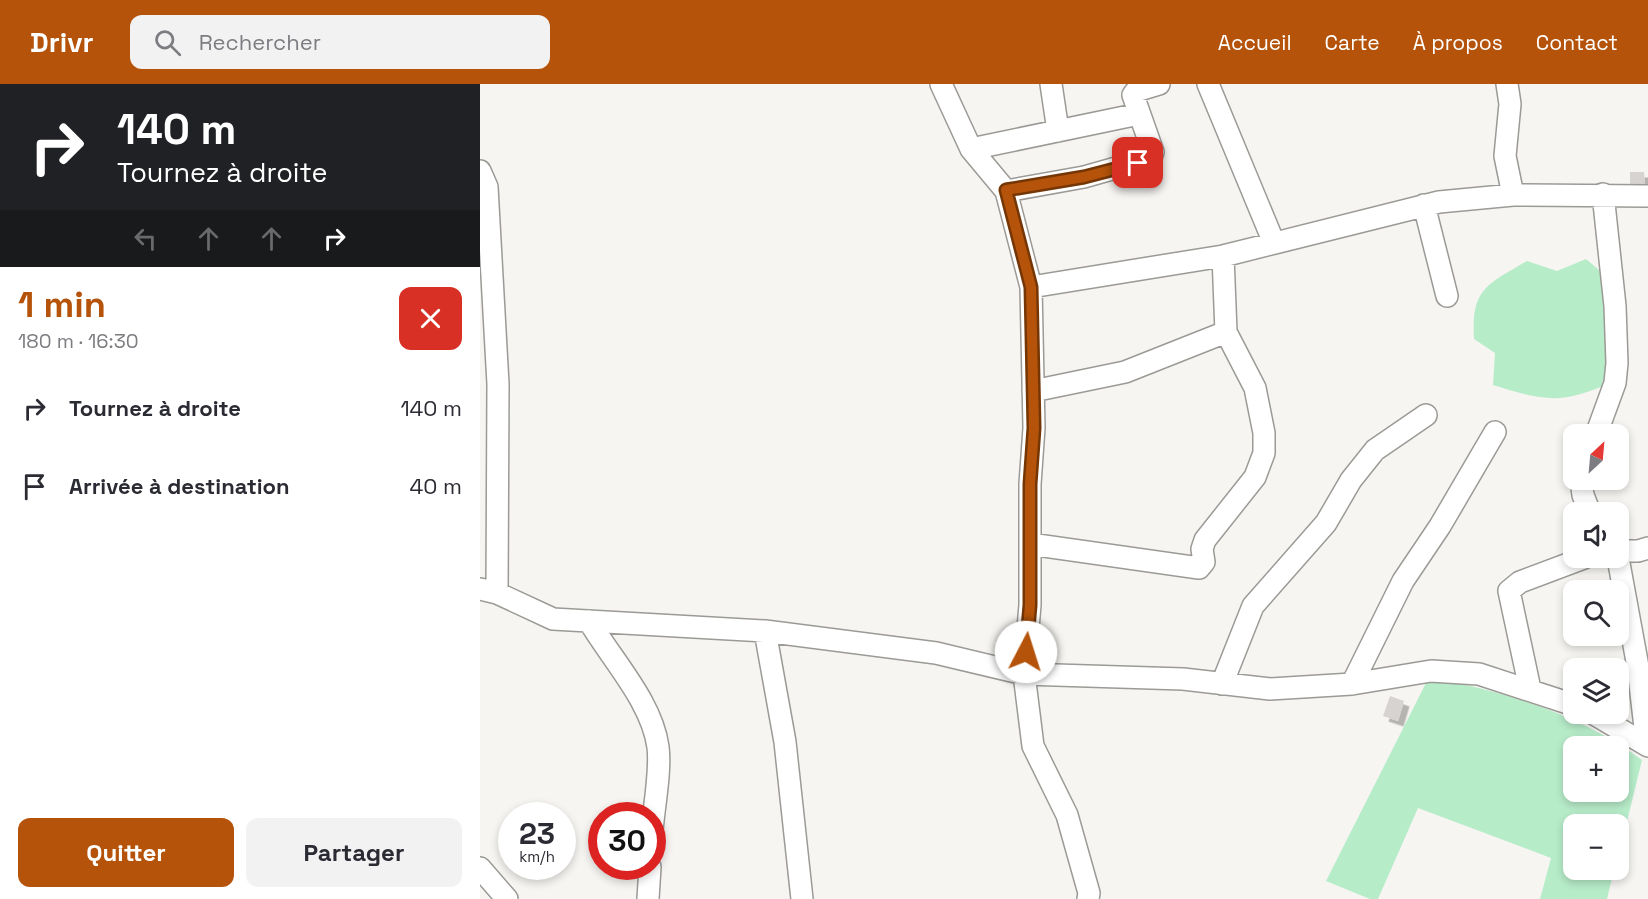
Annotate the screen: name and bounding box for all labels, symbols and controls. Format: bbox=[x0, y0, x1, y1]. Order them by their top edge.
search box bbox=[130, 15, 550, 69]
text: Drivr bbox=[30, 24, 94, 60]
icon: search bbox=[151, 26, 184, 59]
text: Rechercher bbox=[199, 28, 321, 56]
text: Accueil bbox=[1218, 29, 1292, 56]
text: Carte bbox=[1325, 29, 1380, 56]
text: À propos bbox=[1413, 29, 1503, 56]
text: Contact bbox=[1536, 29, 1618, 56]
text: 140 m bbox=[117, 103, 236, 156]
icon: right bbox=[18, 108, 96, 186]
pin bbox=[1112, 137, 1163, 188]
icon: arrive bbox=[1121, 146, 1154, 179]
text: Tournez à droite bbox=[117, 155, 327, 190]
icon: left bbox=[129, 222, 162, 255]
icon: ahead bbox=[192, 222, 225, 255]
icon: ahead bbox=[255, 222, 288, 255]
icon: right bbox=[318, 222, 351, 255]
text: 1 min bbox=[18, 282, 106, 328]
button: close bbox=[399, 287, 462, 350]
text: 180 m · 16:30 bbox=[18, 328, 139, 354]
icon: right bbox=[18, 392, 51, 425]
text: Tournez à droite bbox=[69, 394, 241, 422]
text: 140 m bbox=[400, 394, 462, 422]
north arrow bbox=[1563, 424, 1629, 490]
map controls bbox=[1563, 424, 1629, 880]
icon: arrive bbox=[18, 470, 51, 503]
text: Arrivée à destination bbox=[69, 472, 290, 500]
text: 40 m bbox=[410, 472, 462, 500]
button: sound bbox=[1563, 502, 1629, 568]
button: search bbox=[1563, 580, 1629, 646]
position arrow bbox=[994, 620, 1058, 684]
button: layers bbox=[1563, 658, 1629, 724]
button: + bbox=[1563, 736, 1629, 802]
speed limit sign: 30 bbox=[588, 802, 666, 880]
text: 23 bbox=[519, 814, 555, 853]
button: − bbox=[1563, 814, 1629, 880]
button: Quitter bbox=[18, 818, 234, 887]
button: Partager bbox=[246, 818, 462, 887]
text: km/h bbox=[519, 847, 555, 866]

